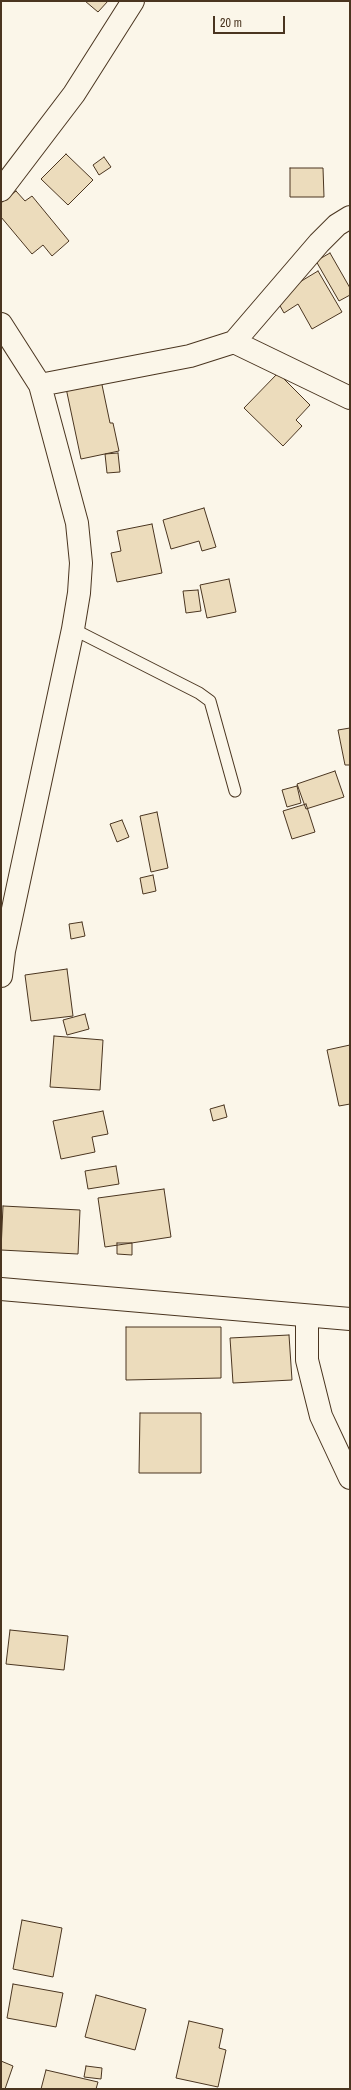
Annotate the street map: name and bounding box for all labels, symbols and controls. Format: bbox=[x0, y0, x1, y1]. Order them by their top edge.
scale bar bbox=[215, 8, 287, 34]
text: 20 m bbox=[220, 15, 242, 31]

